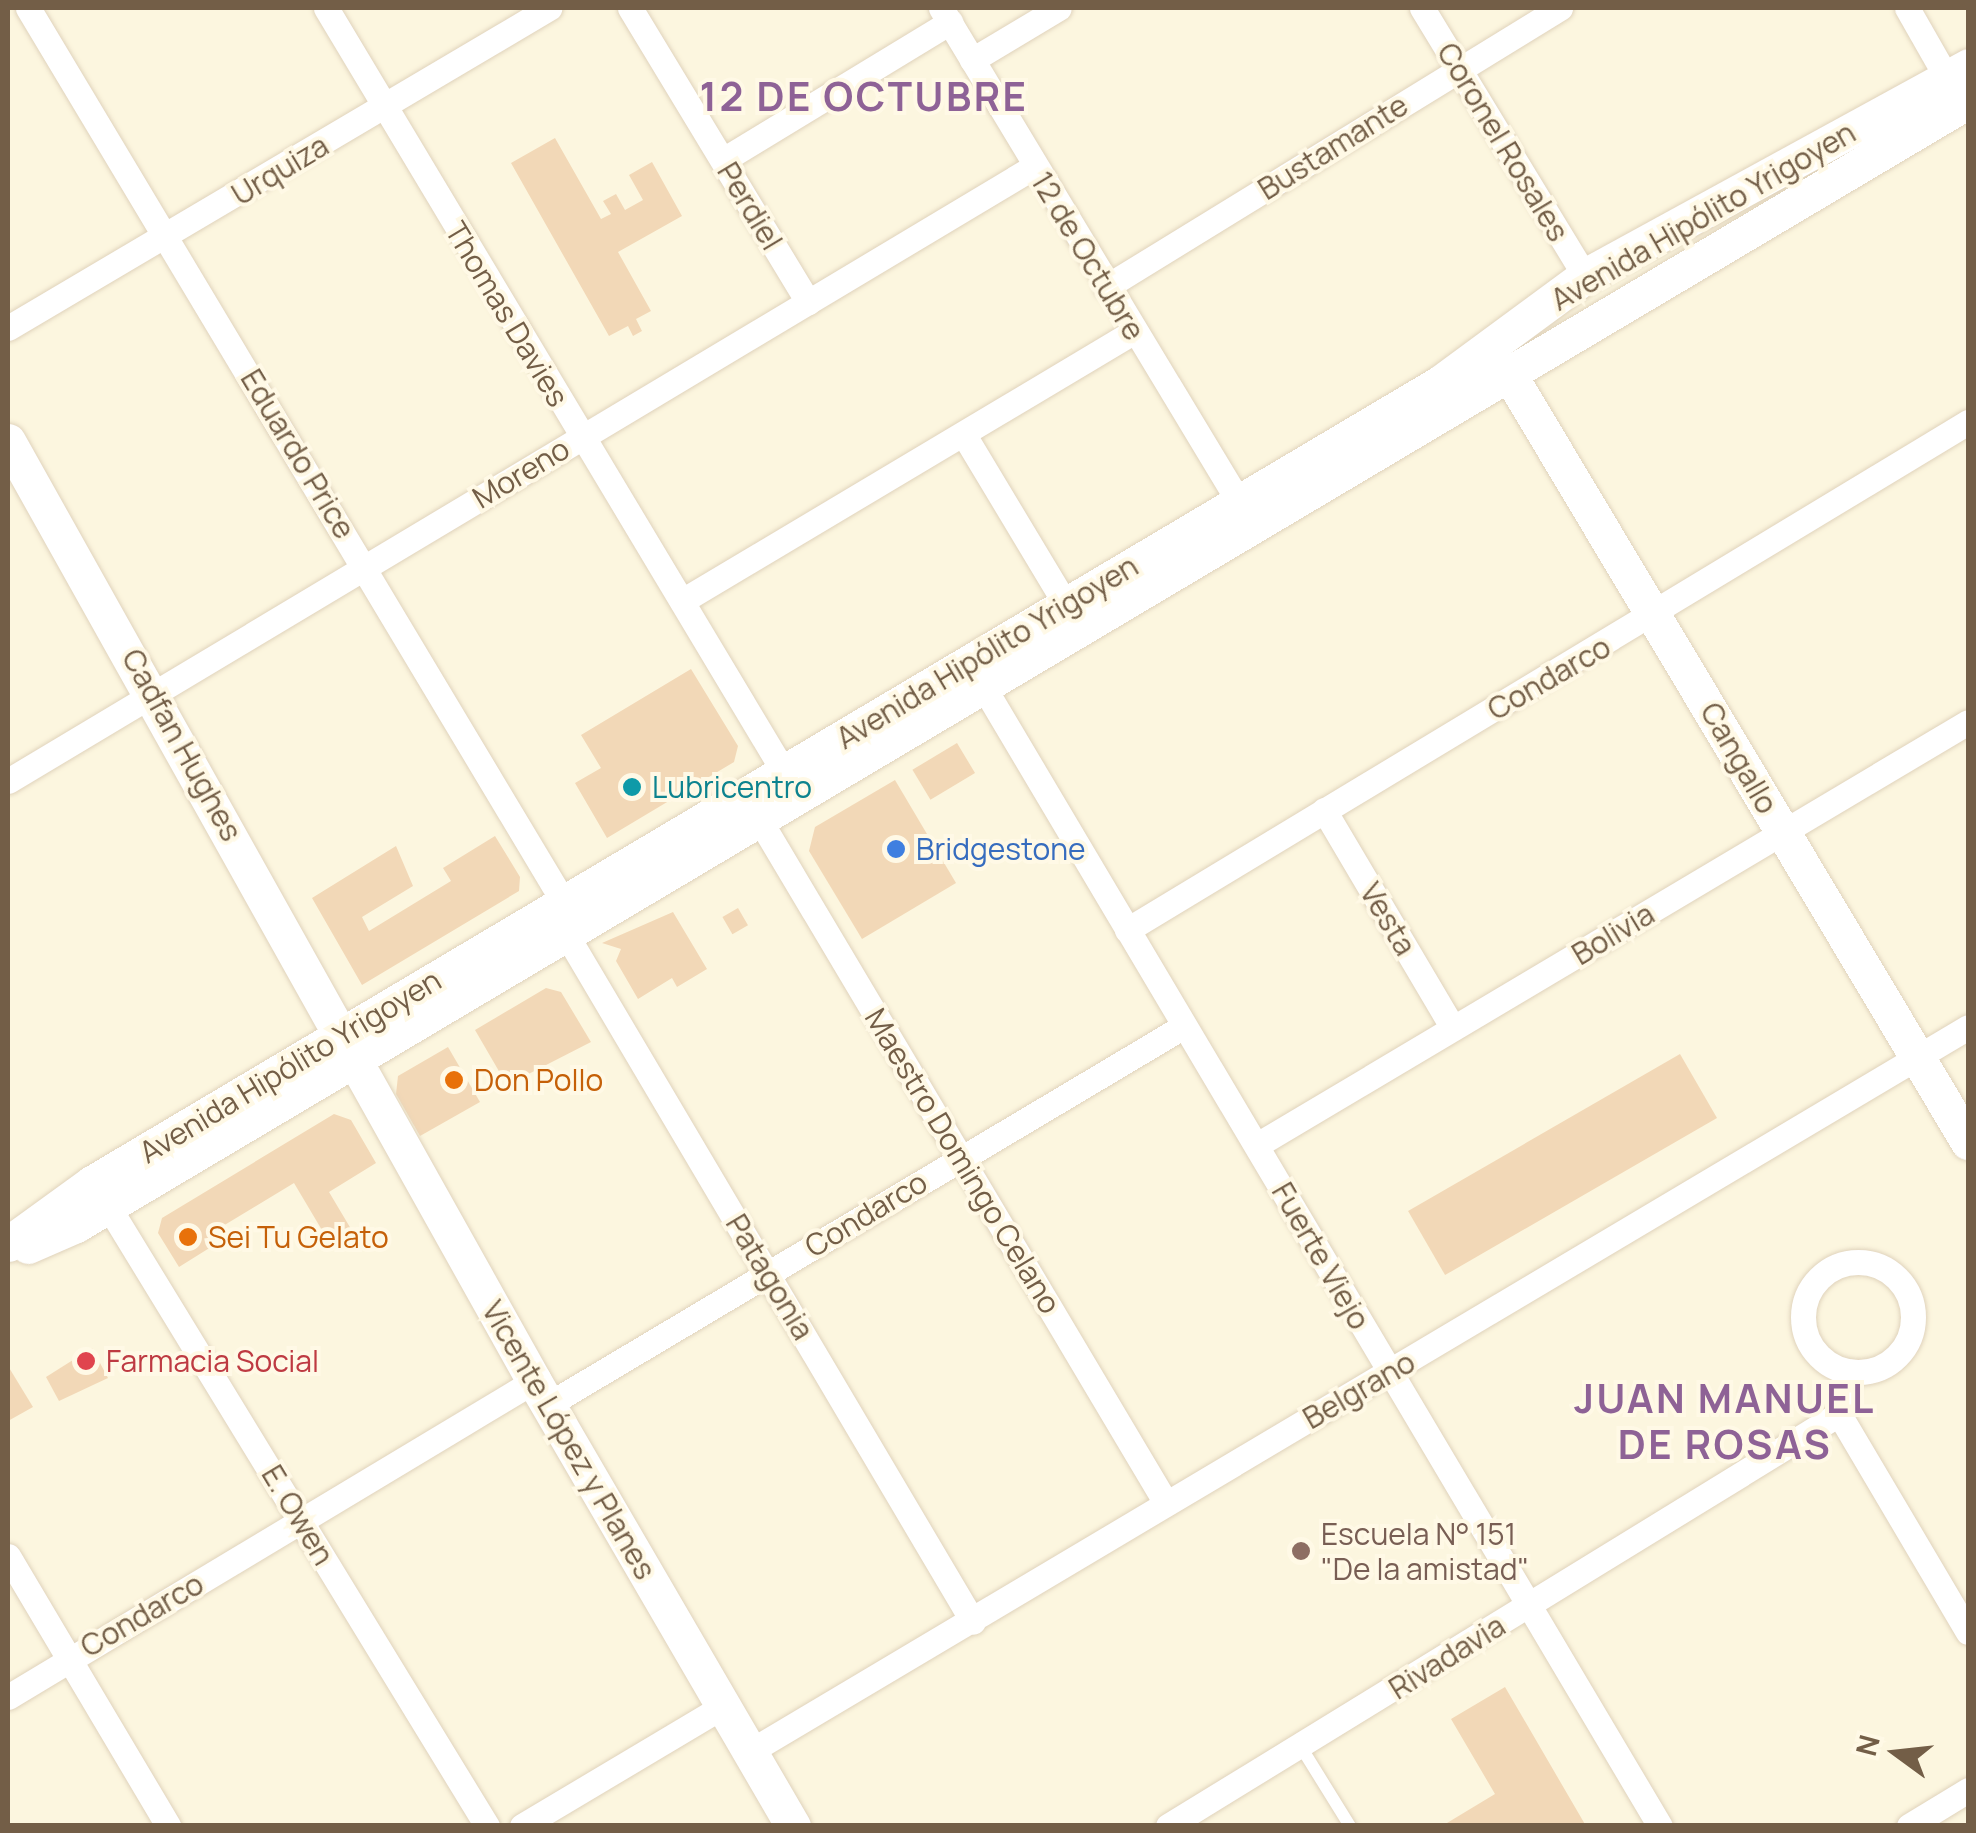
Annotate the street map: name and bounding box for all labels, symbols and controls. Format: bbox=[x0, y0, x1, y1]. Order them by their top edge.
street label: Coronel Rosales bbox=[1430, 36, 1576, 248]
district label: 12 DE OCTUBRE bbox=[700, 72, 1028, 120]
street label: Bustamante bbox=[1252, 87, 1414, 207]
street label: Avenida Hipólito Yrigoyen bbox=[1544, 114, 1862, 318]
street label: Urquiza bbox=[225, 127, 335, 213]
street label: Perdiel bbox=[710, 156, 790, 256]
street label: 12 de Octubre bbox=[1024, 165, 1152, 347]
street label: Thomas Davies bbox=[438, 215, 576, 413]
street label: Eduardo Price bbox=[233, 363, 363, 545]
street label: Moreno bbox=[466, 430, 576, 516]
street label: Avenida Hipólito Yrigoyen bbox=[830, 548, 1144, 756]
street label: Condarco bbox=[1481, 628, 1617, 728]
street label: Cadfan Hughes bbox=[114, 643, 250, 847]
street label: Cangallo bbox=[1693, 696, 1785, 820]
place label: Lubricentro bbox=[652, 769, 812, 805]
marker: Lubricentro bbox=[621, 776, 643, 798]
place label: Bridgestone bbox=[916, 831, 1085, 867]
marker: Bridgestone bbox=[885, 838, 907, 860]
street label: Vesta bbox=[1352, 876, 1424, 962]
street label: Bolivia bbox=[1566, 896, 1660, 972]
street label: Avenida Hipólito Yrigoyen bbox=[133, 962, 447, 1170]
street label: Maestro Domingo Celano bbox=[858, 1002, 1068, 1320]
place label: Don Pollo bbox=[474, 1062, 603, 1098]
marker: Don Pollo bbox=[443, 1069, 465, 1091]
street label: Condarco bbox=[799, 1164, 933, 1264]
street label: Fuerte Viejo bbox=[1265, 1176, 1377, 1336]
street label: Patagonia bbox=[719, 1208, 821, 1346]
place label: Sei Tu Gelato bbox=[208, 1219, 389, 1255]
marker: Sei Tu Gelato bbox=[177, 1226, 199, 1248]
street label: Vicente López y Planes bbox=[475, 1294, 663, 1586]
place label: Farmacia Social bbox=[106, 1343, 319, 1379]
street label: Belgrano bbox=[1297, 1344, 1421, 1436]
marker: Farmacia Social bbox=[75, 1350, 97, 1372]
district label: JUAN MANUEL DE ROSAS bbox=[1574, 1374, 1876, 1468]
street label: E. Owen bbox=[254, 1459, 342, 1571]
place label: Escuela N° 151 "De la amistad" bbox=[1321, 1516, 1529, 1586]
marker: Escuela N° 151 "De la amistad" bbox=[1290, 1540, 1312, 1562]
street label: Condarco bbox=[74, 1565, 210, 1665]
street label: Rivadavia bbox=[1382, 1607, 1512, 1707]
north arrow bbox=[1846, 1703, 1946, 1803]
text: N bbox=[1846, 1731, 1888, 1760]

